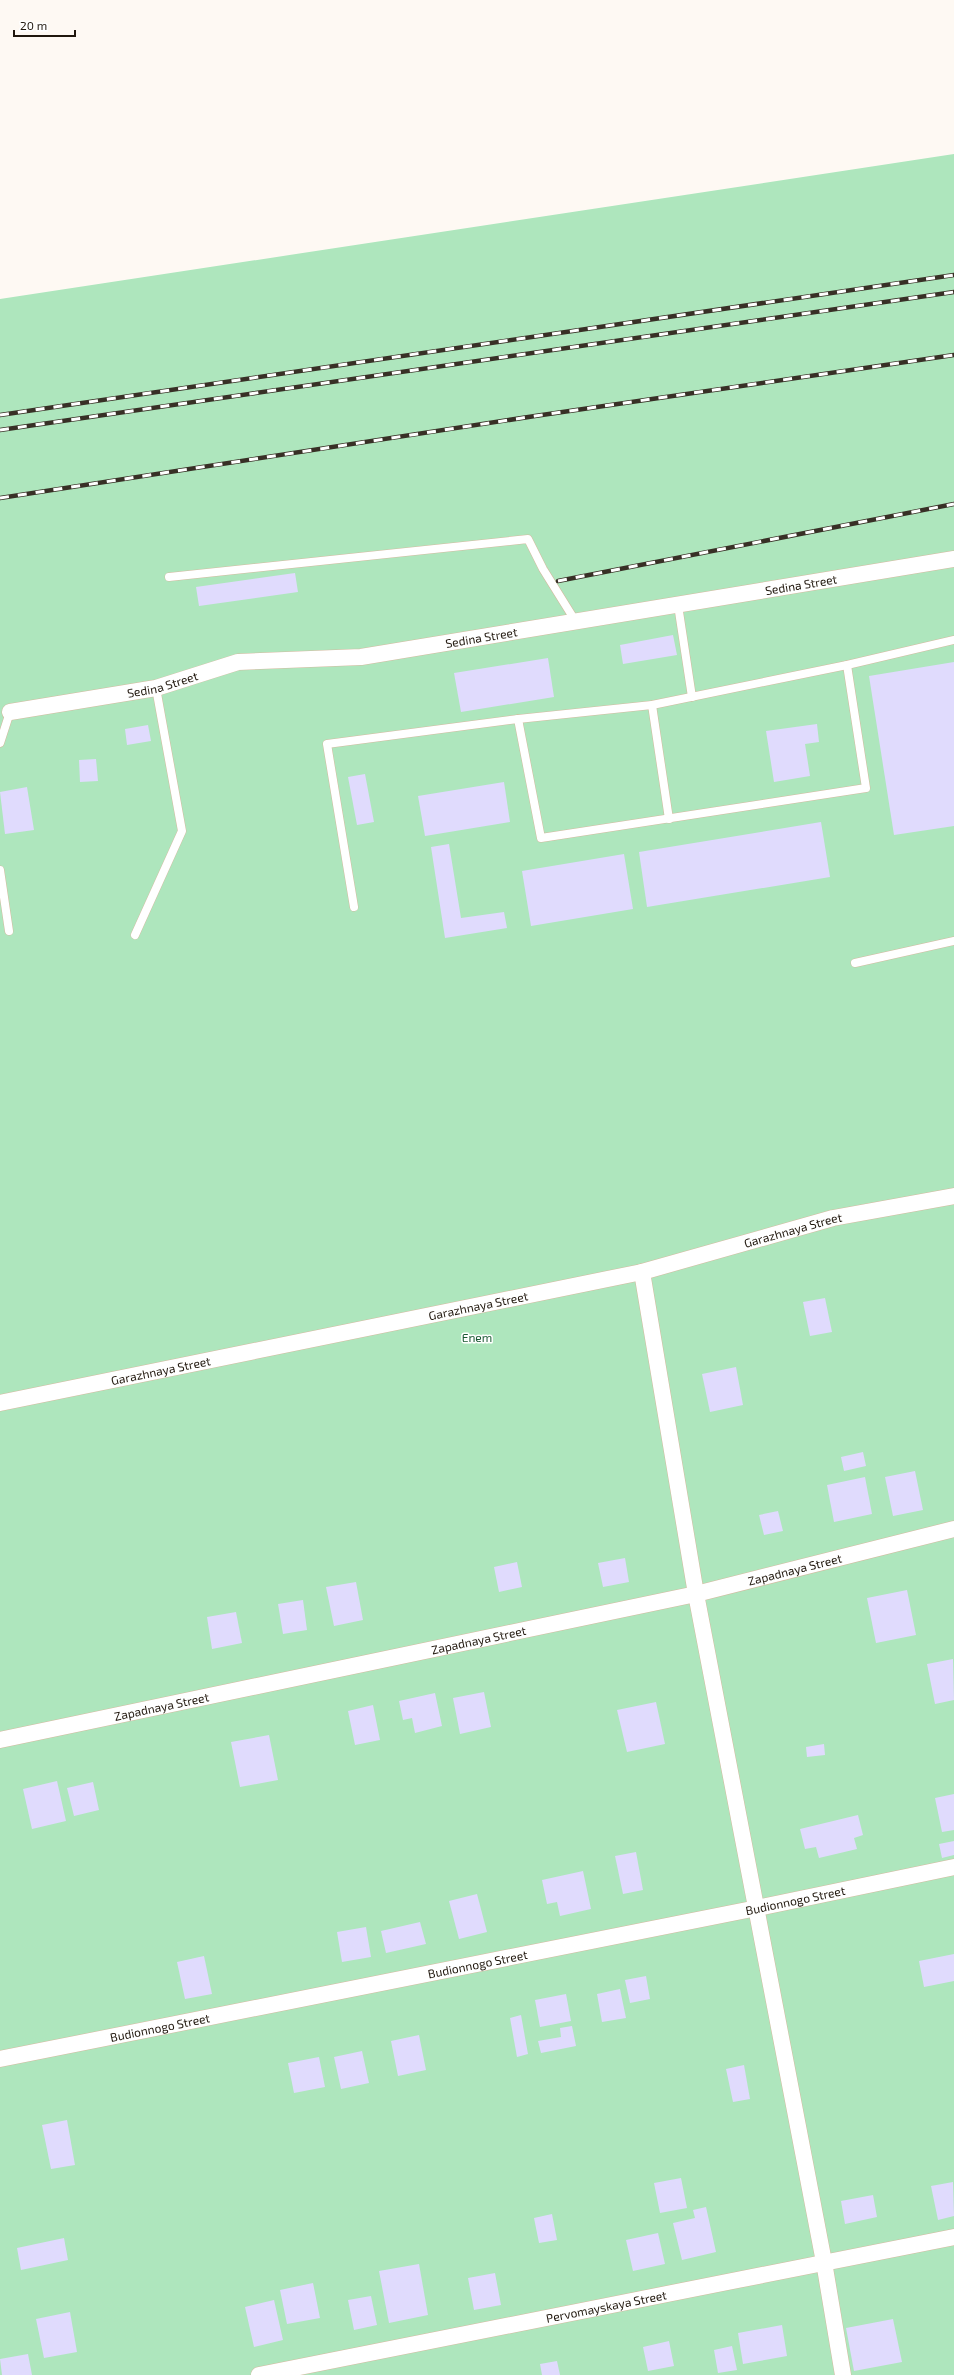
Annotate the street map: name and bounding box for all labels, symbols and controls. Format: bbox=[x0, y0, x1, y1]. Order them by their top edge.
scale bar bbox=[14, 12, 75, 38]
text: 20 m bbox=[20, 18, 47, 32]
street label: Sedina Street bbox=[764, 571, 838, 597]
street label: Sedina Street bbox=[444, 624, 519, 650]
street label: Sedina Street bbox=[126, 668, 200, 700]
street label: Garazhnaya Street bbox=[742, 1209, 843, 1250]
street label: Garazhnaya Street bbox=[427, 1288, 530, 1322]
park label: Enem bbox=[462, 1330, 492, 1344]
street label: Garazhnaya Street bbox=[110, 1353, 212, 1387]
street label: Zapadnaya Street bbox=[746, 1550, 844, 1588]
street label: Zapadnaya Street bbox=[430, 1623, 528, 1656]
street label: Zapadnaya Street bbox=[113, 1689, 211, 1723]
street label: Budionnogo Street bbox=[744, 1883, 847, 1917]
street label: Budionnogo Street bbox=[427, 1947, 529, 1981]
street label: Budionnogo Street bbox=[109, 2010, 211, 2044]
street label: Pervomayskaya Street bbox=[545, 2287, 668, 2325]

